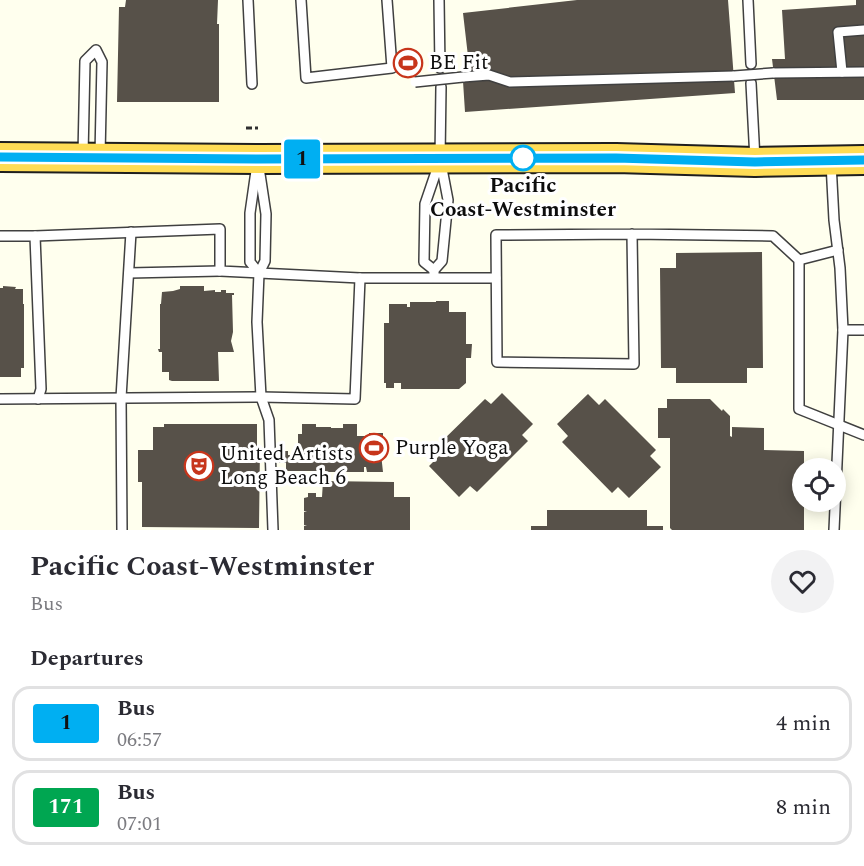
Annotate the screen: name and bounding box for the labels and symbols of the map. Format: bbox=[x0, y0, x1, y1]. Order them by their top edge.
sports icon: BE Fit bbox=[392, 47, 424, 79]
place label: BE Fit bbox=[429, 47, 488, 79]
line badge: 1 bbox=[282, 140, 322, 178]
marker: Pacific Coast-Westminster bbox=[510, 145, 536, 171]
place label: Pacific Coast-Westminster bbox=[430, 170, 616, 226]
sports icon: Purple Yoga bbox=[358, 432, 390, 464]
place label: Purple Yoga bbox=[395, 432, 509, 464]
place label: United Artists Long Beach 6 bbox=[220, 438, 353, 494]
theatre icon: United Artists Long Beach 6 bbox=[183, 450, 215, 482]

